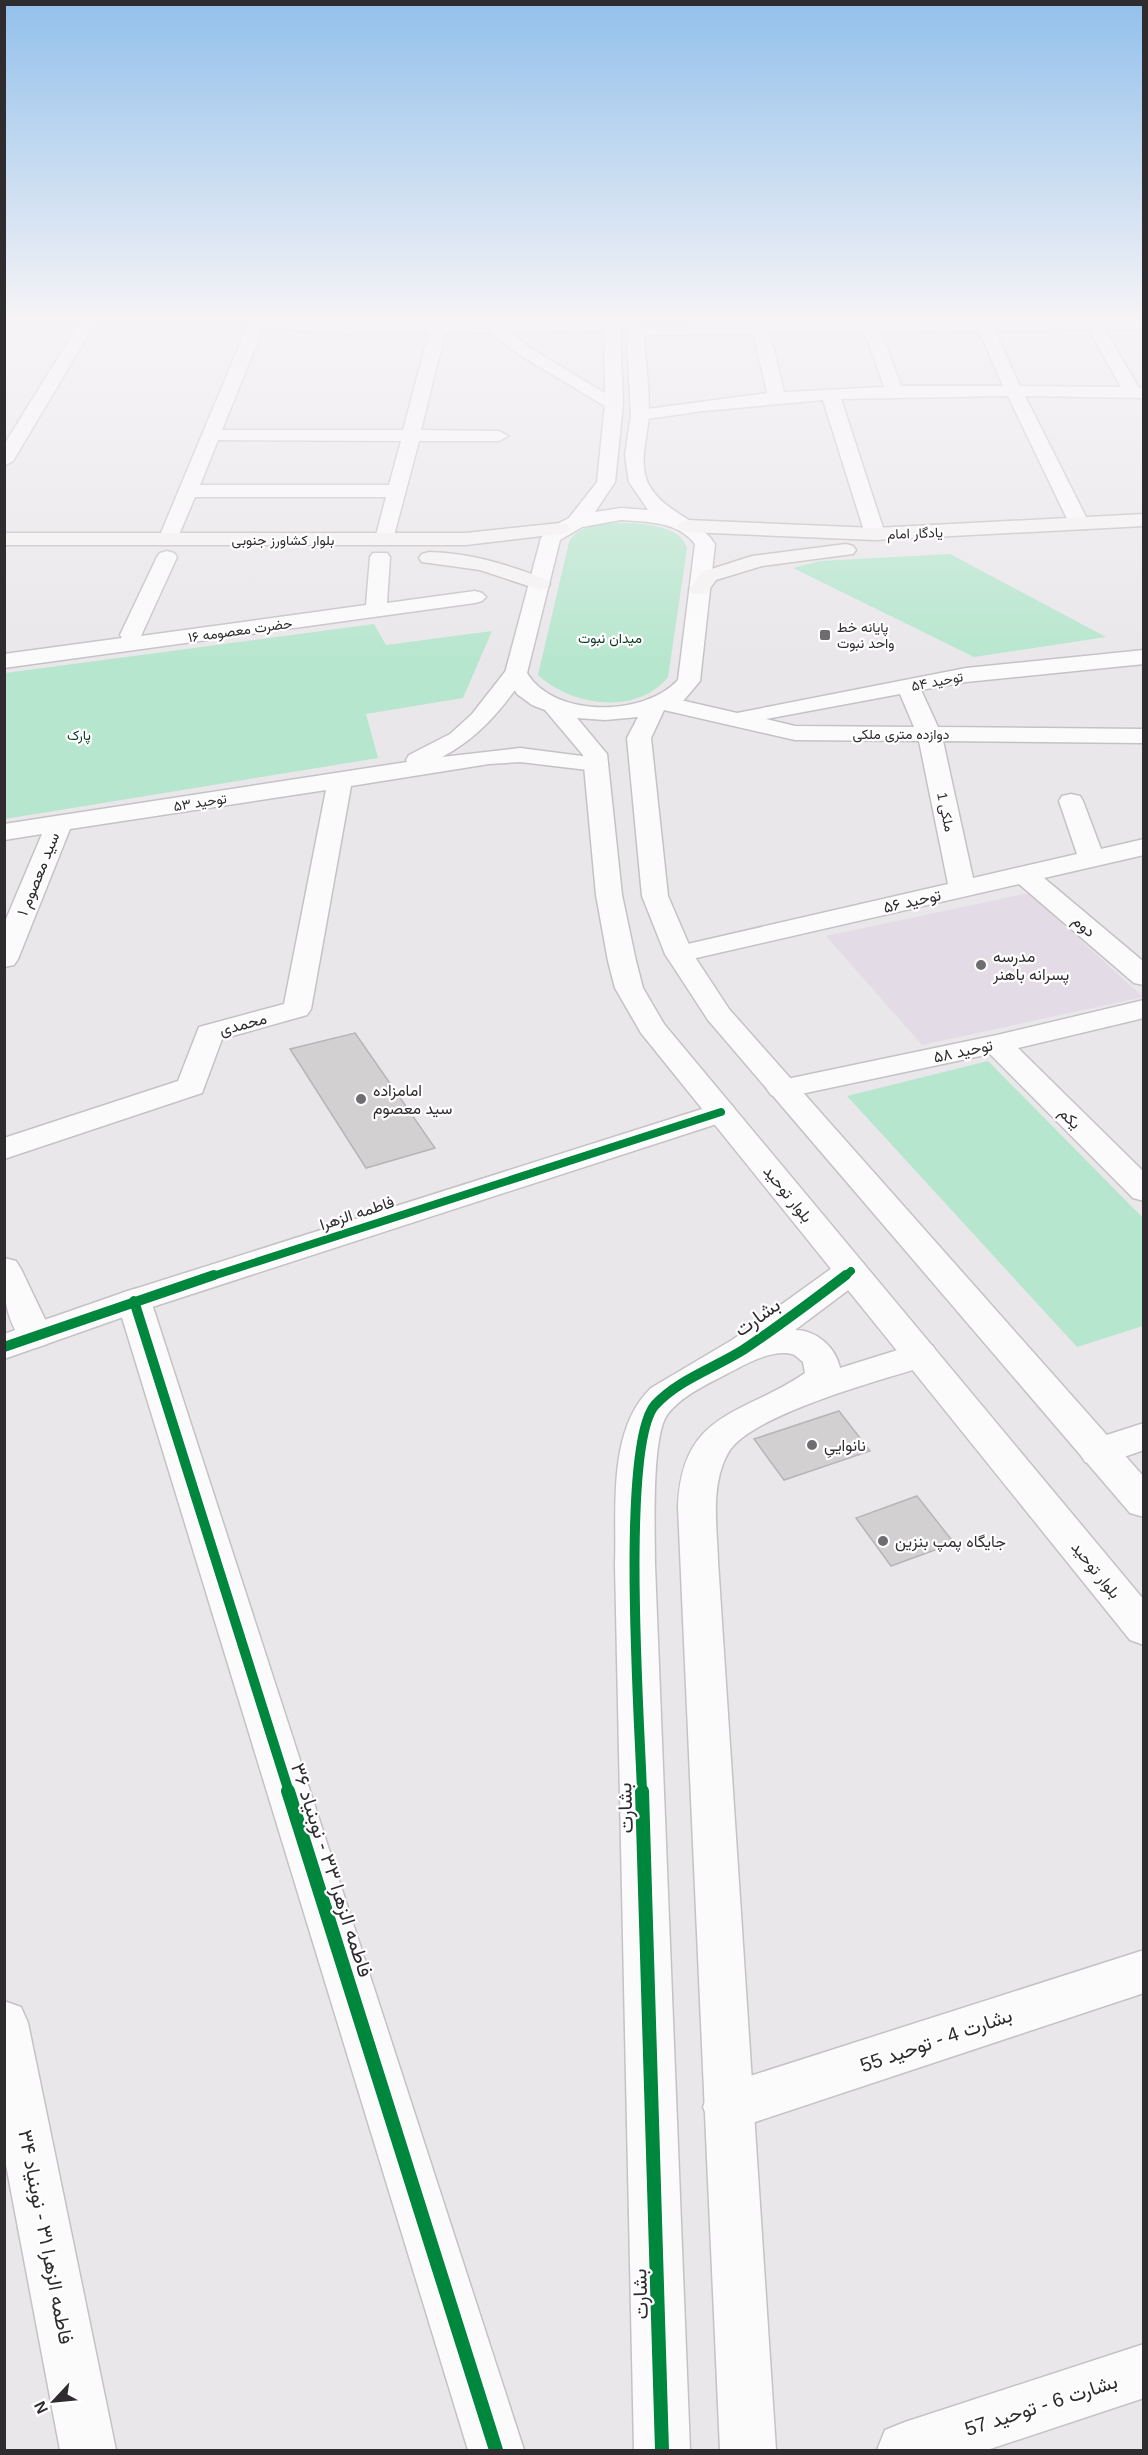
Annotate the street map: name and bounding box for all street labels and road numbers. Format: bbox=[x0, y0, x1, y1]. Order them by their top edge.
street label: یادگار امام bbox=[887, 524, 943, 543]
street label: بلوار کشاورز جنوبی bbox=[232, 532, 334, 549]
street label: حضرت معصومه ۱۶ bbox=[187, 615, 293, 646]
street label: توحید ۵۴ bbox=[910, 668, 965, 695]
street label: دوازده متری ملکی bbox=[853, 726, 950, 743]
street label: توحید ۵۳ bbox=[172, 790, 228, 815]
street label: ملکی 1 bbox=[933, 791, 958, 833]
street label: سید معصوم ۱ bbox=[14, 830, 64, 919]
street label: توحید ۵۶ bbox=[881, 886, 943, 918]
street label: دوم bbox=[1068, 912, 1099, 942]
street label: محمدی bbox=[217, 1010, 269, 1040]
street label: توحید ۵۸ bbox=[932, 1036, 995, 1068]
street label: یکم bbox=[1054, 1104, 1084, 1134]
street label: بلوار توحید bbox=[759, 1162, 816, 1227]
street label: فاطمه الزهرا bbox=[318, 1193, 397, 1235]
street label: بشارت bbox=[730, 1293, 785, 1342]
street label: بلوار توحید bbox=[1067, 1538, 1124, 1603]
street label: فاطمه الزهرا ۳۳ - نوبنیاد ۳۶ bbox=[285, 1760, 377, 1980]
street label: بشارت bbox=[613, 1782, 639, 1834]
street label: بشارت 4 - توحید 55 bbox=[857, 2004, 1016, 2078]
street label: فاطمه الزهرا ۳۱ - نوبنیاد ۳۴ bbox=[12, 2128, 78, 2346]
street label: بشارت bbox=[628, 2268, 654, 2320]
street label: بشارت 6 - توحید 57 bbox=[962, 2370, 1121, 2442]

